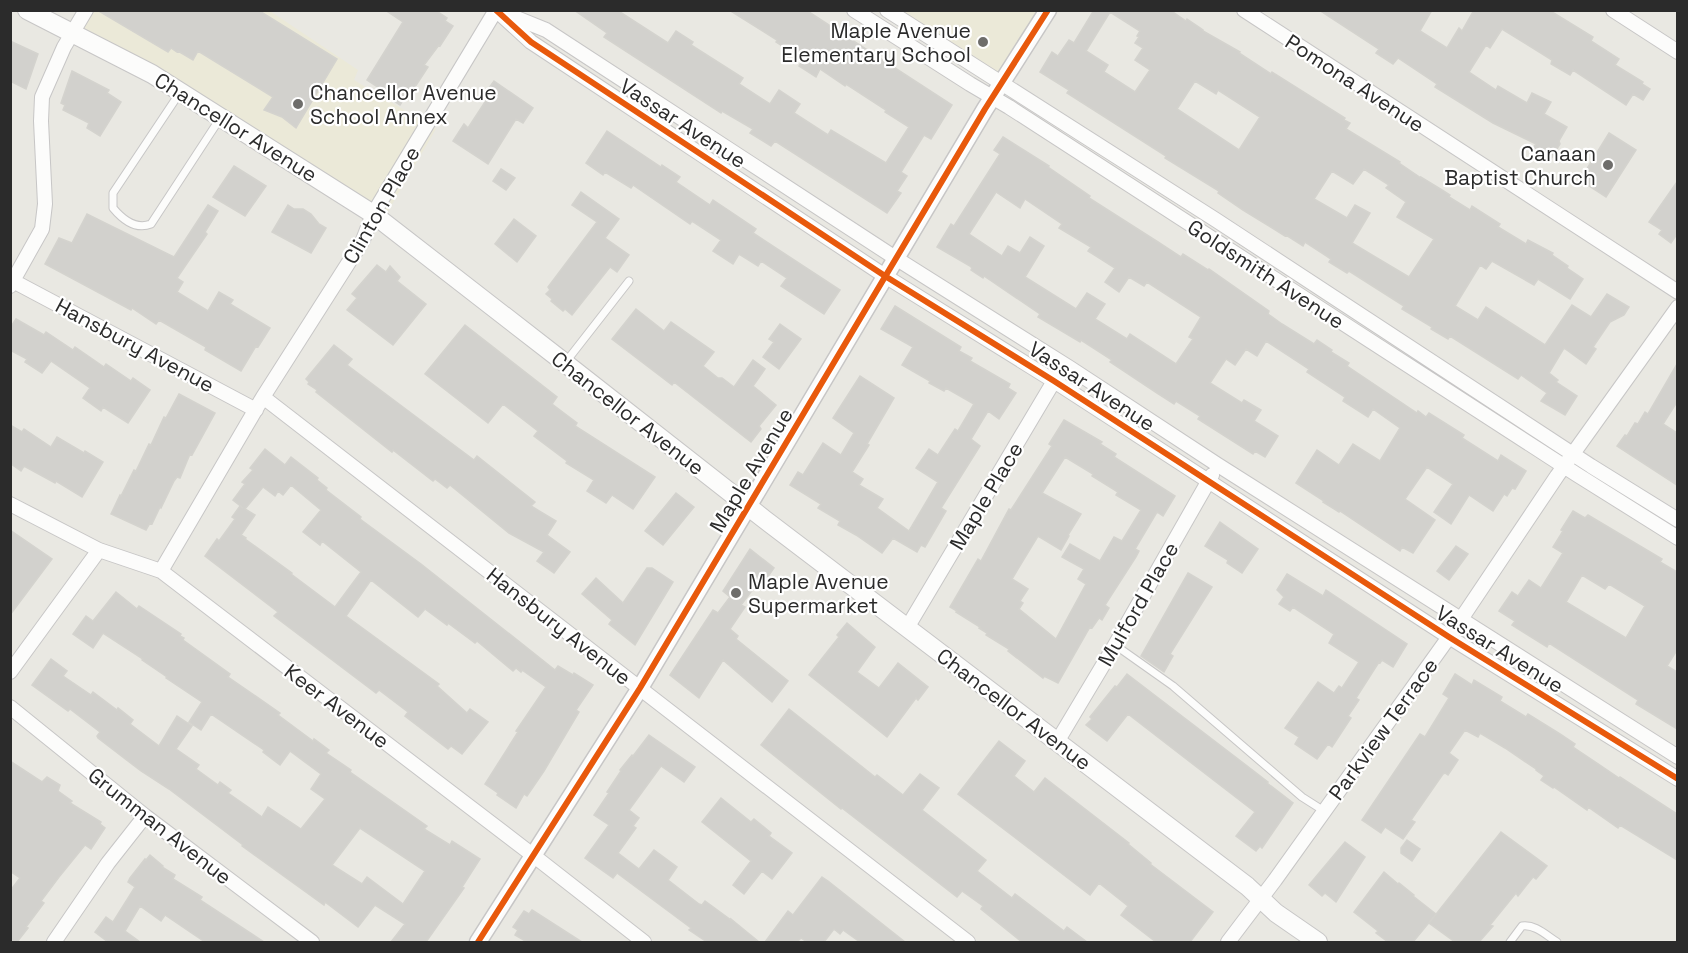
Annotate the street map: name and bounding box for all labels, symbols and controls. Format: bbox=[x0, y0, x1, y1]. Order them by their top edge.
place label: Maple Avenue Elementary School bbox=[781, 17, 971, 68]
street label: Pomona Avenue bbox=[1280, 28, 1430, 138]
marker: Maple Avenue Elementary School bbox=[976, 35, 990, 49]
street label: Chancellor Avenue bbox=[150, 66, 322, 188]
street label: Vassar Avenue bbox=[615, 72, 751, 174]
place label: Chancellor Avenue School Annex bbox=[310, 79, 497, 130]
marker: Chancellor Avenue School Annex bbox=[291, 97, 305, 111]
place label: Canaan Baptist Church bbox=[1444, 140, 1596, 191]
street label: Clinton Place bbox=[336, 141, 426, 269]
marker: Canaan Baptist Church bbox=[1601, 158, 1615, 172]
street label: Goldsmith Avenue bbox=[1182, 213, 1350, 335]
street label: Hansbury Avenue bbox=[51, 292, 219, 398]
street label: Vassar Avenue bbox=[1024, 335, 1160, 437]
street label: Chancellor Avenue bbox=[546, 345, 710, 481]
street label: Maple Avenue bbox=[703, 403, 799, 537]
street label: Maple Place bbox=[943, 437, 1029, 555]
street label: Mulford Place bbox=[1092, 537, 1184, 671]
street label: Hansbury Avenue bbox=[481, 561, 637, 691]
place label: Maple Avenue Supermarket bbox=[748, 568, 889, 619]
marker: Maple Avenue Supermarket bbox=[729, 586, 743, 600]
street label: Vassar Avenue bbox=[1431, 599, 1569, 699]
street label: Chancellor Avenue bbox=[931, 642, 1097, 776]
street label: Parkview Terrace bbox=[1322, 653, 1444, 805]
street label: Keer Avenue bbox=[279, 658, 395, 754]
street label: Grumman Avenue bbox=[83, 761, 237, 891]

